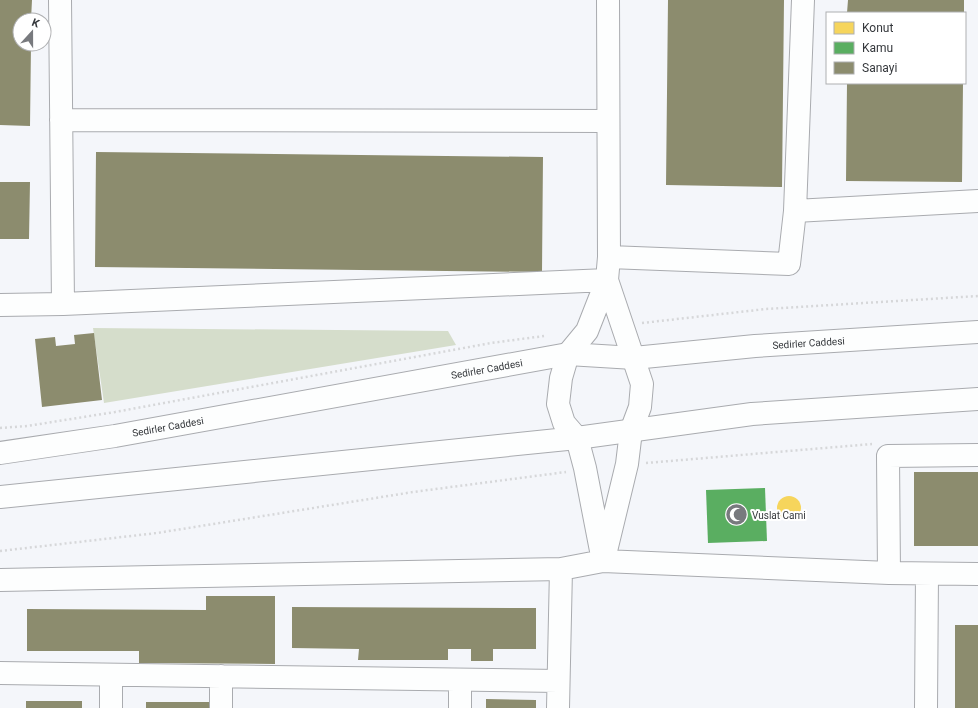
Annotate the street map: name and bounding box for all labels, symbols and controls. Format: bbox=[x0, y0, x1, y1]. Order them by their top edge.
north arrow bbox=[12, 12, 52, 52]
legend bbox=[826, 12, 966, 84]
text: K bbox=[30, 16, 42, 31]
text: Konut bbox=[862, 21, 893, 35]
text: Kamu bbox=[862, 41, 893, 55]
text: Sanayi bbox=[862, 61, 897, 75]
street label: Sedirler Caddesi bbox=[772, 335, 845, 351]
street label: Sedirler Caddesi bbox=[450, 357, 523, 381]
street label: Sedirler Caddesi bbox=[131, 415, 205, 439]
mosque icon: Vuslat Cami bbox=[723, 502, 749, 528]
place label: Vuslat Cami bbox=[752, 510, 806, 521]

